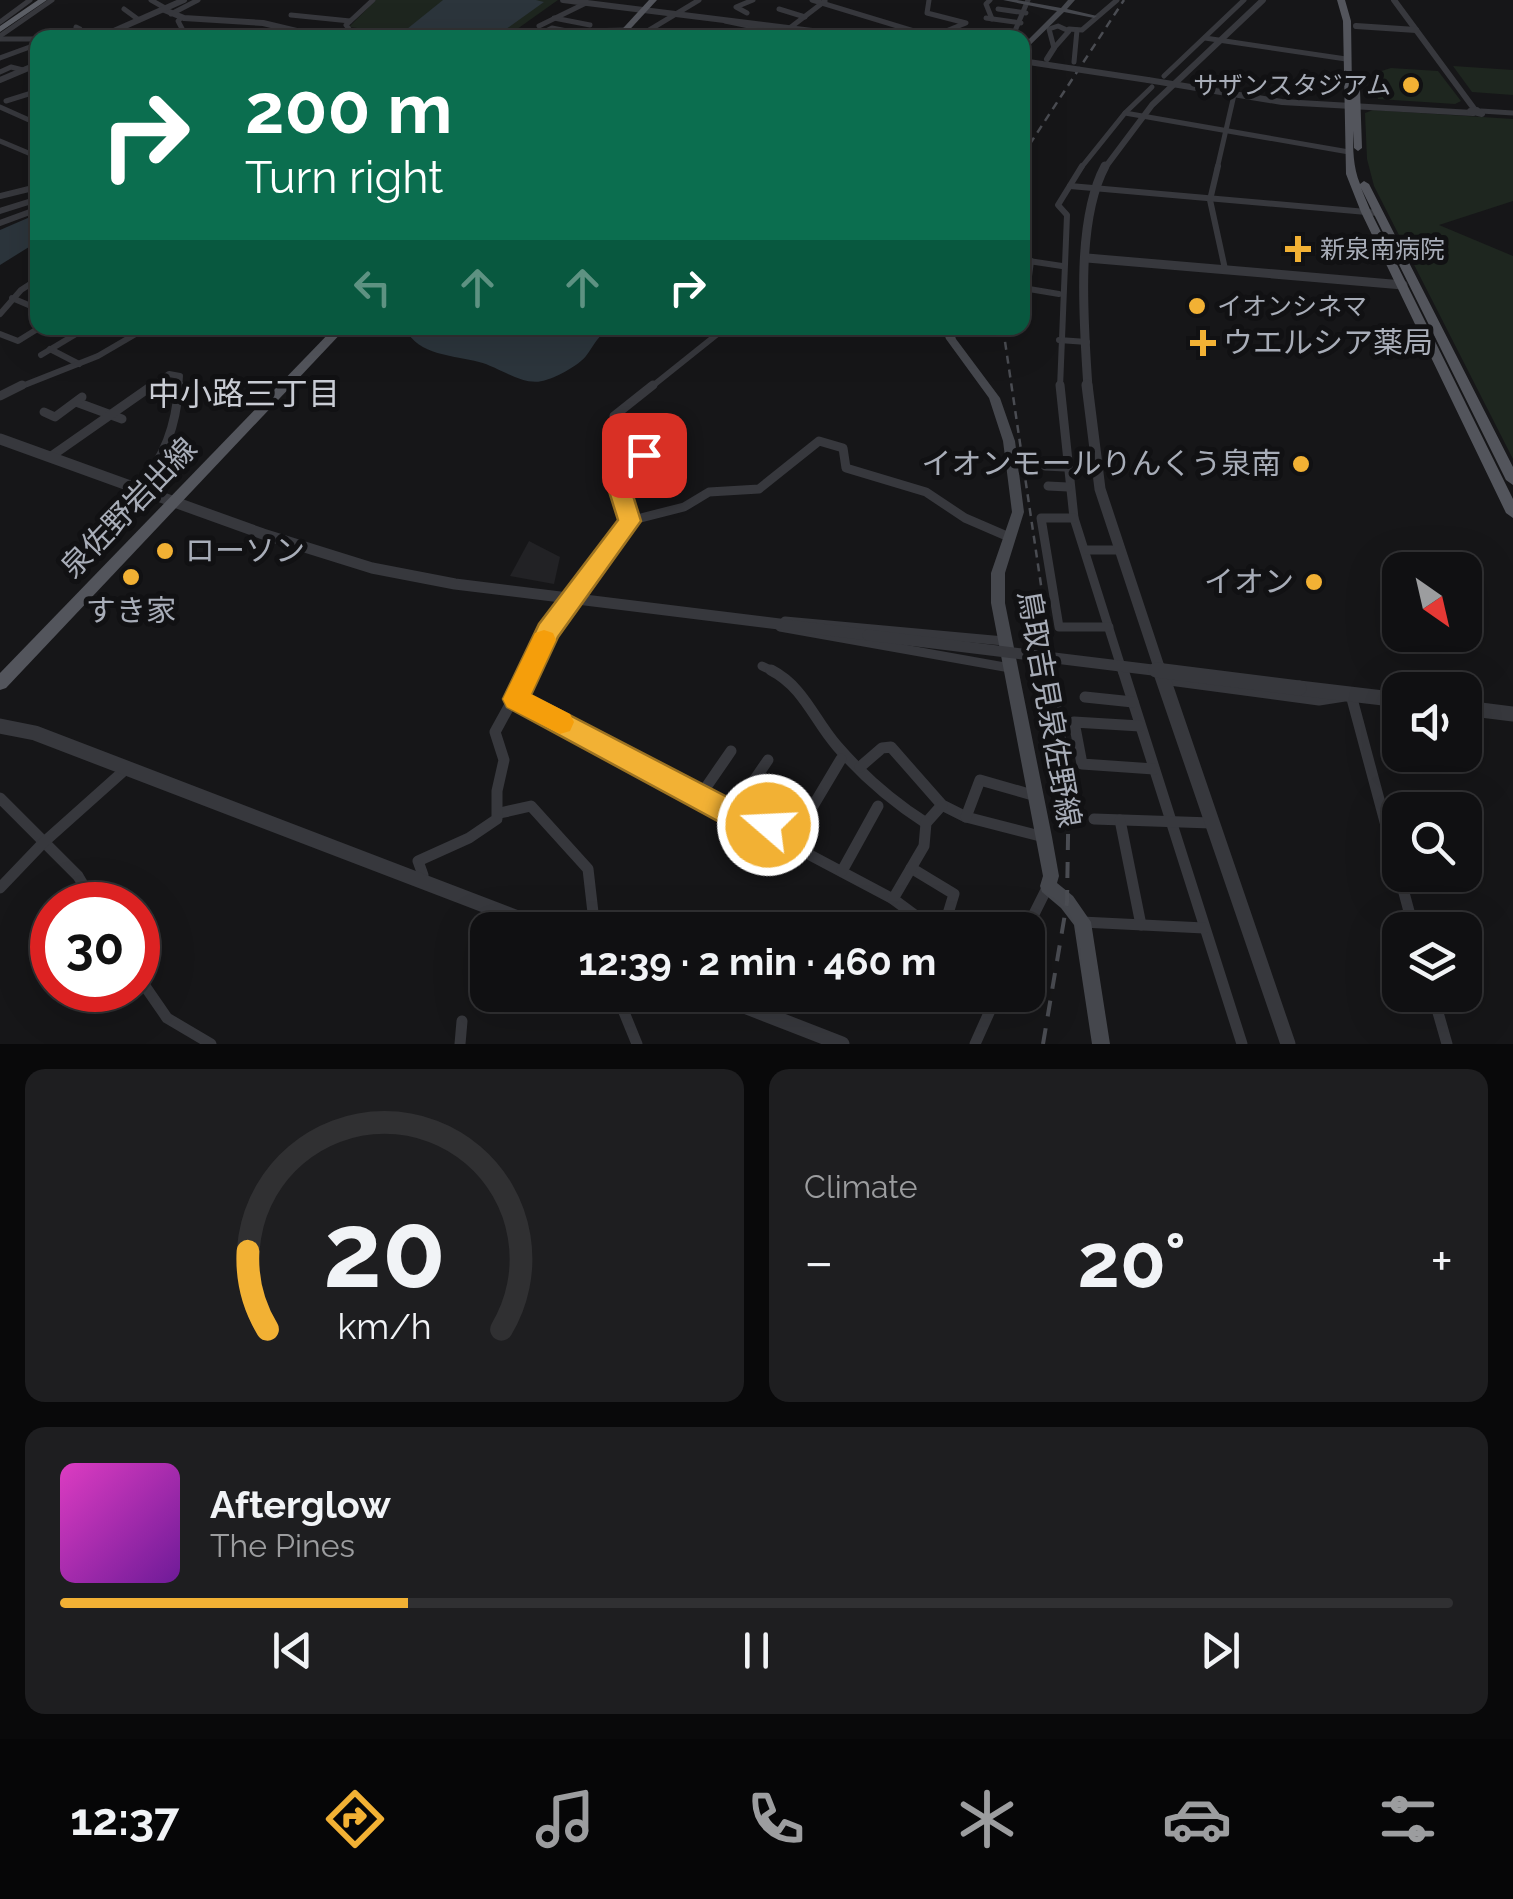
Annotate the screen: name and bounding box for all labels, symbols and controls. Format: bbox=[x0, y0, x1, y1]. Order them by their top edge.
text: 200 m bbox=[245, 67, 452, 149]
icon: right bbox=[80, 70, 210, 200]
place label: サザンスタジアム bbox=[1193, 70, 1391, 100]
marker: サザンスタジアム bbox=[1400, 74, 1422, 96]
text: Turn right bbox=[245, 151, 443, 204]
place label: 新泉南病院 bbox=[1320, 234, 1445, 264]
marker: 新泉南病院 bbox=[1285, 236, 1311, 262]
icon: left bbox=[345, 260, 400, 315]
icon: ahead bbox=[450, 260, 505, 315]
icon: ahead bbox=[555, 260, 610, 315]
icon: right bbox=[660, 260, 715, 315]
place label: イオンシネマ bbox=[1217, 291, 1367, 321]
marker: イオンシネマ bbox=[1186, 295, 1208, 317]
place label: ウエルシア薬局 bbox=[1223, 325, 1433, 360]
marker: ウエルシア薬局 bbox=[1192, 332, 1214, 354]
district label: 中小路三丁目 bbox=[148, 375, 340, 412]
pin bbox=[602, 413, 687, 498]
icon: arrive bbox=[617, 428, 672, 483]
street label: 泉佐野岩出線 bbox=[54, 431, 204, 585]
place label: イオンモールりんくう泉南 bbox=[922, 446, 1281, 481]
marker: イオンモールりんくう泉南 bbox=[1290, 453, 1312, 475]
place label: ローソン bbox=[185, 533, 305, 568]
marker: ローソン bbox=[154, 540, 176, 562]
north arrow bbox=[1382, 552, 1482, 652]
map controls bbox=[1382, 552, 1482, 1012]
place label: イオン bbox=[1204, 564, 1294, 599]
marker: すき家 bbox=[120, 566, 142, 588]
marker: イオン bbox=[1303, 571, 1325, 593]
street label: 鳥取吉見泉佐野線 bbox=[1011, 588, 1088, 830]
place label: すき家 bbox=[86, 593, 176, 628]
button: sound bbox=[1382, 672, 1482, 772]
position arrow bbox=[716, 773, 820, 877]
button: search bbox=[1382, 792, 1482, 892]
speed limit sign: 30 bbox=[30, 882, 160, 1012]
button: layers bbox=[1382, 912, 1482, 1012]
text: 12:39 · 2 min · 460 m bbox=[579, 939, 936, 984]
text: Climate bbox=[804, 1168, 918, 1205]
text: 20 bbox=[323, 1189, 446, 1311]
text: 20° bbox=[1078, 1216, 1186, 1305]
text: − bbox=[804, 1229, 834, 1294]
text: + bbox=[1430, 1229, 1453, 1294]
text: km/h bbox=[337, 1305, 432, 1347]
text: Afterglow bbox=[210, 1482, 391, 1527]
text: The Pines bbox=[210, 1527, 355, 1564]
icon: previous bbox=[265, 1623, 320, 1678]
icon: pause bbox=[729, 1623, 784, 1678]
icon: next bbox=[1193, 1623, 1248, 1678]
icon: directions bbox=[320, 1784, 390, 1854]
icon: music bbox=[530, 1784, 600, 1854]
icon: phone bbox=[741, 1784, 811, 1854]
icon: climate bbox=[952, 1784, 1022, 1854]
icon: car bbox=[1162, 1784, 1232, 1854]
icon: filters bbox=[1373, 1784, 1443, 1854]
text: 12:37 bbox=[70, 1793, 179, 1846]

